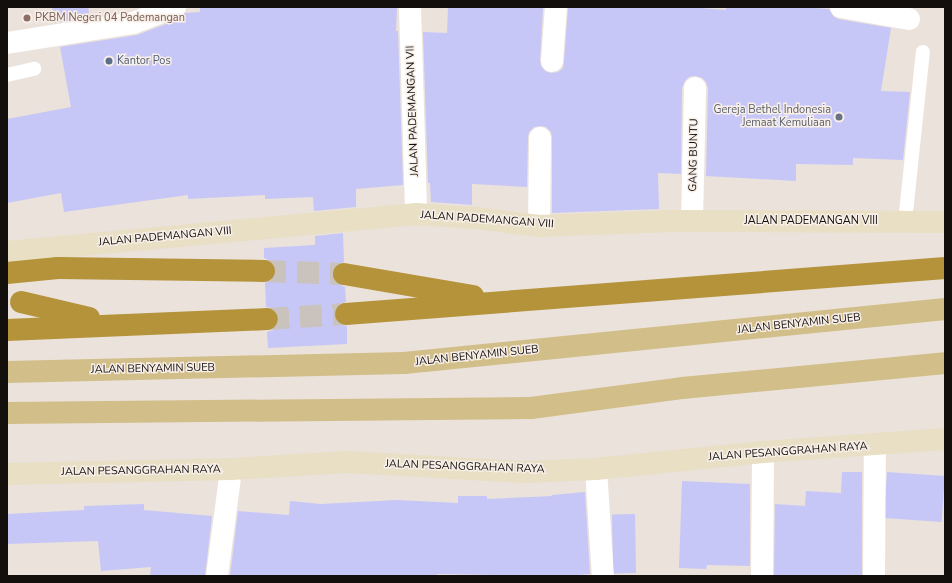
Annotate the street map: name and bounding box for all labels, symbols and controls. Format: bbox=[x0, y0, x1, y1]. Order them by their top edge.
place label: PKBM Negeri 04 Pademangan bbox=[35, 11, 185, 25]
marker: PKBM Negeri 04 Pademangan bbox=[22, 13, 32, 23]
street label: JALAN PADEMANGAN VII bbox=[404, 45, 422, 177]
place label: Kantor Pos bbox=[117, 54, 171, 68]
marker: Kantor Pos bbox=[104, 56, 114, 66]
place label: Gereja Bethel Indonesia Jemaat Kemuliaan bbox=[714, 104, 831, 130]
marker: Gereja Bethel Indonesia Jemaat Kemuliaan bbox=[834, 112, 844, 122]
street label: GANG BUNTU bbox=[687, 118, 701, 192]
street label: JALAN PADEMANGAN VIII bbox=[420, 209, 554, 231]
street label: JALAN PADEMANGAN VIII bbox=[744, 214, 878, 228]
street label: JALAN PADEMANGAN VIII bbox=[98, 225, 232, 249]
street label: JALAN BENYAMIN SUEB bbox=[737, 311, 861, 337]
street label: JALAN BENYAMIN SUEB bbox=[415, 343, 539, 369]
street label: JALAN BENYAMIN SUEB bbox=[91, 361, 215, 377]
street label: JALAN PESANGGRAHAN RAYA bbox=[708, 440, 868, 464]
street label: JALAN PESANGGRAHAN RAYA bbox=[385, 458, 545, 476]
street label: JALAN PESANGGRAHAN RAYA bbox=[61, 463, 221, 479]

